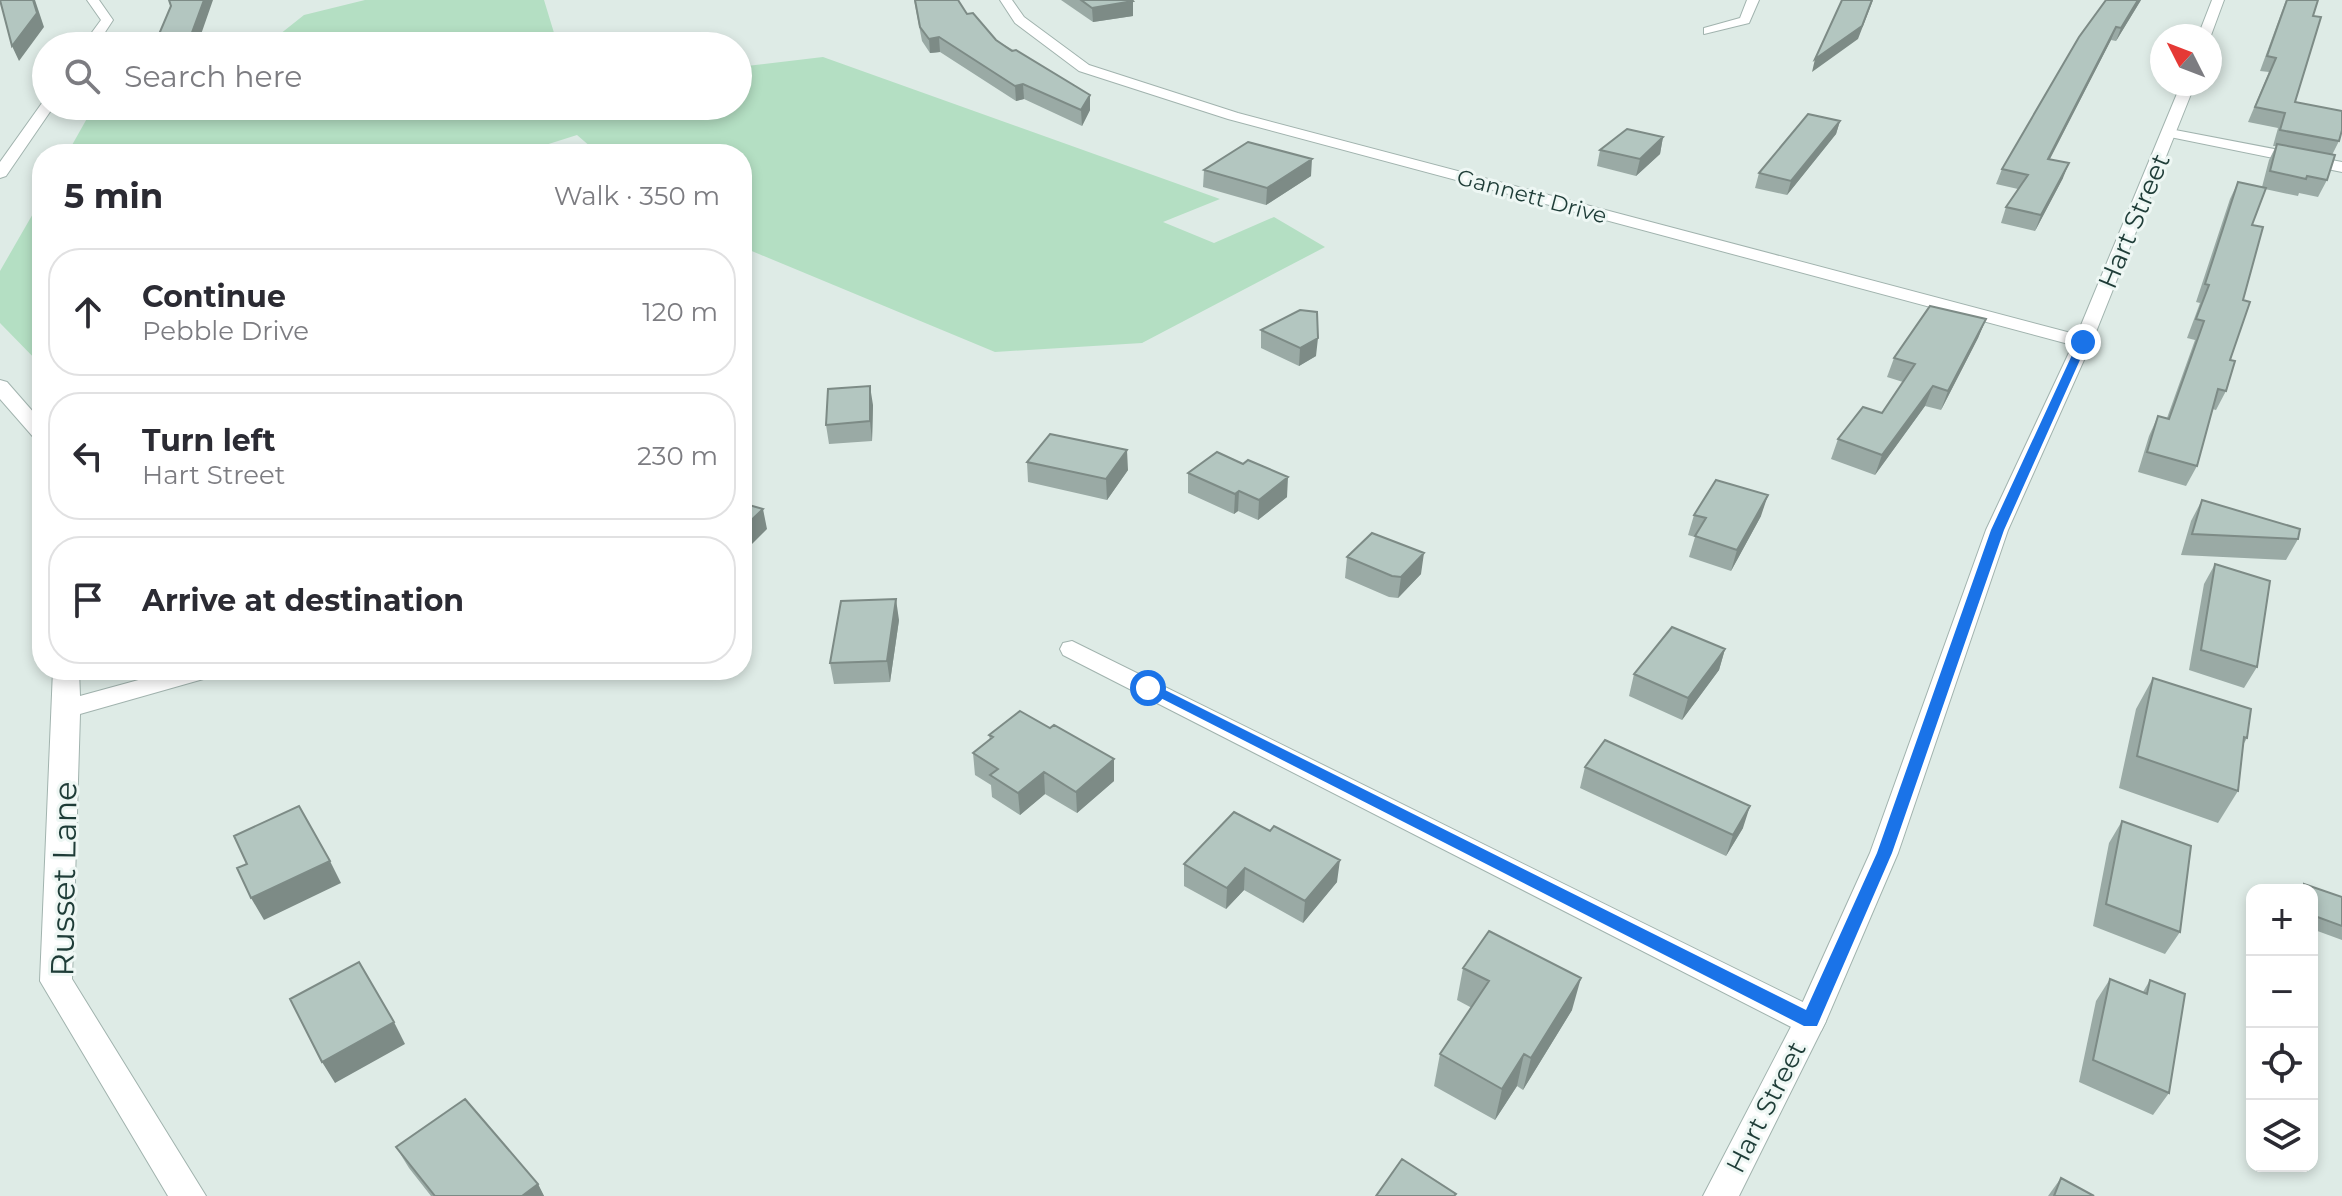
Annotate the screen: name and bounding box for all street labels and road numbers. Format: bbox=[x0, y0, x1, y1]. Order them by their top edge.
street label: Hart Street bbox=[2091, 149, 2177, 293]
street label: Gannett Drive bbox=[1454, 164, 1610, 229]
street label: Russet Lane bbox=[42, 781, 85, 977]
street label: Hart Street bbox=[1719, 1036, 1813, 1178]

